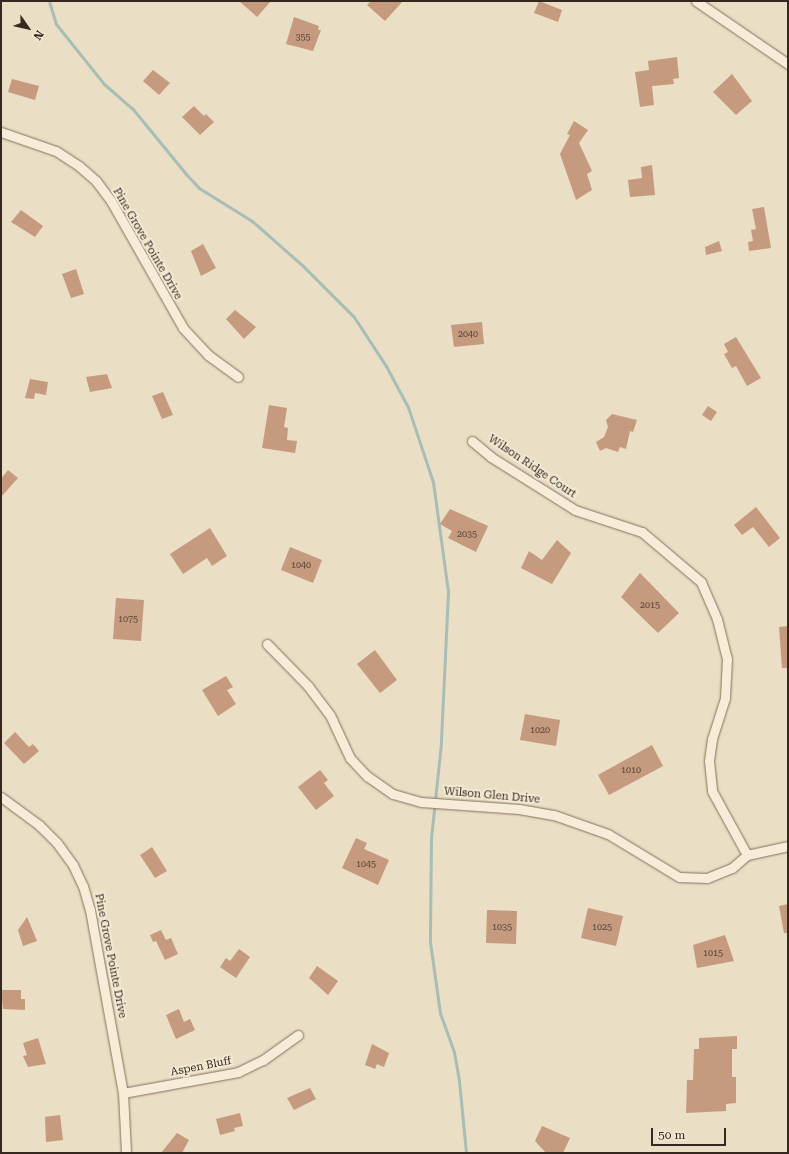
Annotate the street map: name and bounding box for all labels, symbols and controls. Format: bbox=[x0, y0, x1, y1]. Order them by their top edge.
north arrow bbox=[8, 8, 48, 48]
text: N bbox=[31, 28, 46, 42]
house number: 355 bbox=[295, 32, 311, 42]
street label: Pine Grove Pointe Drive bbox=[110, 186, 184, 302]
house number: 2040 bbox=[458, 329, 478, 339]
street label: Wilson Ridge Court bbox=[486, 433, 578, 501]
house number: 2035 bbox=[457, 529, 477, 539]
house number: 1040 bbox=[291, 560, 311, 570]
house number: 2015 bbox=[640, 600, 660, 610]
house number: 1075 bbox=[118, 614, 138, 624]
house number: 1020 bbox=[530, 725, 550, 735]
house number: 1010 bbox=[621, 765, 641, 775]
street label: Wilson Glen Drive bbox=[443, 785, 541, 807]
house number: 1045 bbox=[356, 859, 376, 869]
street label: Pine Grove Pointe Drive bbox=[91, 893, 129, 1019]
house number: 1035 bbox=[492, 922, 512, 932]
house number: 1025 bbox=[592, 922, 612, 932]
house number: 1015 bbox=[703, 948, 723, 958]
street label: Aspen Bluff bbox=[169, 1055, 233, 1079]
scale bar bbox=[653, 1120, 728, 1146]
text: 50 m bbox=[658, 1128, 685, 1142]

